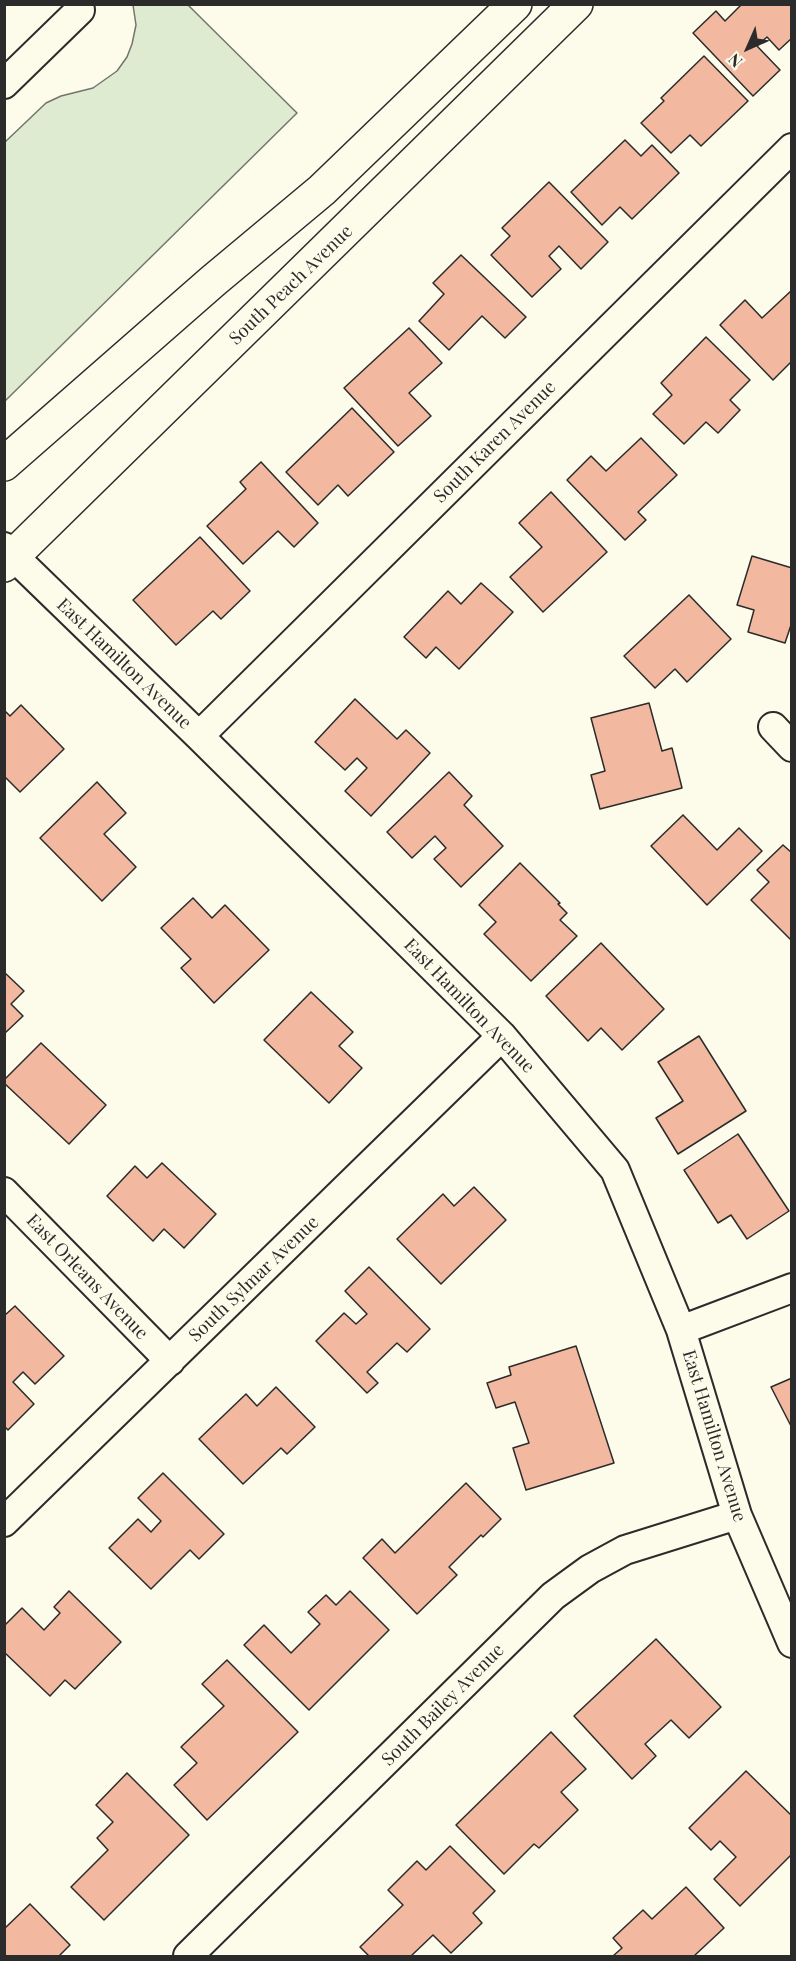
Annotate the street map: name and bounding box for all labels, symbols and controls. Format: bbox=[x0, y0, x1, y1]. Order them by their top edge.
north arrow bbox=[718, 18, 778, 78]
text: N bbox=[723, 50, 746, 73]
street label: South Peach Avenue bbox=[225, 221, 357, 349]
street label: South Karen Avenue bbox=[430, 377, 560, 507]
street label: East Hamilton Avenue bbox=[52, 594, 196, 734]
street label: East Hamilton Avenue bbox=[399, 934, 539, 1078]
street label: East Orleans Avenue bbox=[22, 1210, 152, 1344]
street label: South Sylmar Avenue bbox=[185, 1212, 323, 1346]
street label: East Hamilton Avenue bbox=[678, 1347, 750, 1525]
street label: South Bailey Avenue bbox=[377, 1639, 509, 1771]

